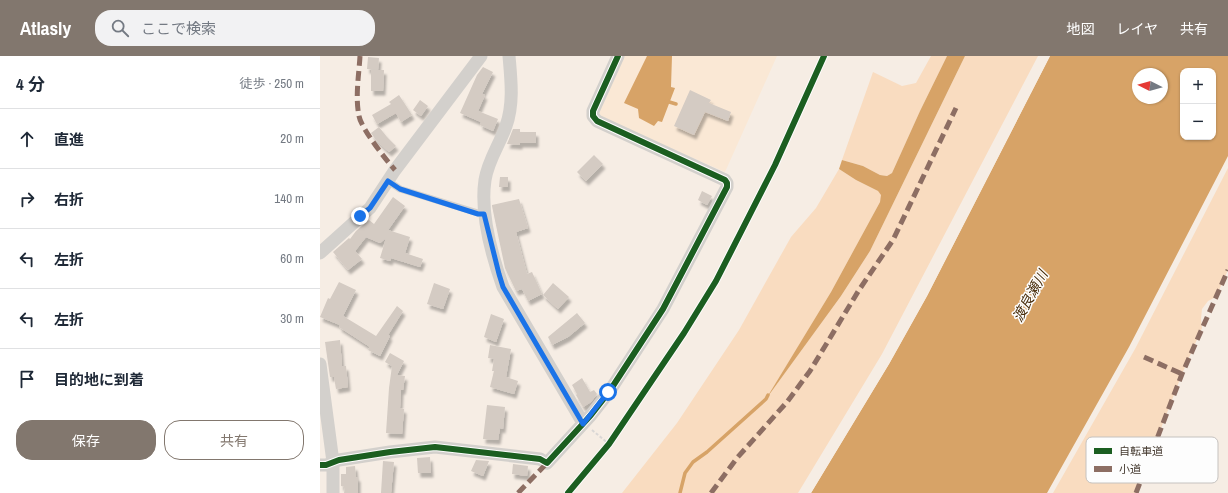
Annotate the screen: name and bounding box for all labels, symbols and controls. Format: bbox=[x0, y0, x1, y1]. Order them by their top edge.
search box bbox=[95, 10, 375, 46]
text: Atlasly bbox=[20, 15, 71, 41]
icon: search bbox=[109, 17, 131, 39]
text: ここで検索 bbox=[141, 18, 216, 39]
text: 地図 bbox=[1066, 20, 1094, 38]
text: レイヤ bbox=[1116, 20, 1158, 38]
text: 共有 bbox=[1180, 20, 1208, 38]
north arrow bbox=[1132, 68, 1168, 104]
map controls bbox=[1180, 68, 1216, 140]
button: + bbox=[1180, 68, 1216, 104]
text: 4 分 bbox=[16, 72, 45, 95]
text: 徒歩 · 250 m bbox=[239, 75, 304, 92]
button: − bbox=[1180, 104, 1216, 140]
icon: ahead bbox=[16, 128, 38, 150]
text: 直進 bbox=[54, 129, 84, 150]
text: 20 m bbox=[280, 130, 304, 147]
icon: right bbox=[16, 188, 38, 210]
text: 右折 bbox=[54, 189, 84, 210]
text: 140 m bbox=[274, 190, 304, 207]
route end bbox=[351, 207, 369, 225]
icon: left bbox=[16, 248, 38, 270]
text: 左折 bbox=[54, 249, 84, 270]
text: 60 m bbox=[280, 250, 304, 267]
water label: 渡良瀬川 bbox=[1009, 265, 1052, 325]
icon: left bbox=[16, 308, 38, 330]
text: 左折 bbox=[54, 309, 84, 330]
text: 30 m bbox=[280, 310, 304, 327]
icon: arrive bbox=[16, 368, 38, 390]
text: 目的地に到着 bbox=[54, 369, 144, 390]
route start bbox=[599, 383, 617, 401]
button: 保存 bbox=[16, 420, 156, 460]
button: 共有 bbox=[164, 420, 304, 460]
legend bbox=[1086, 437, 1218, 483]
text: 自転車道 bbox=[1119, 444, 1163, 458]
text: 小道 bbox=[1119, 462, 1141, 476]

